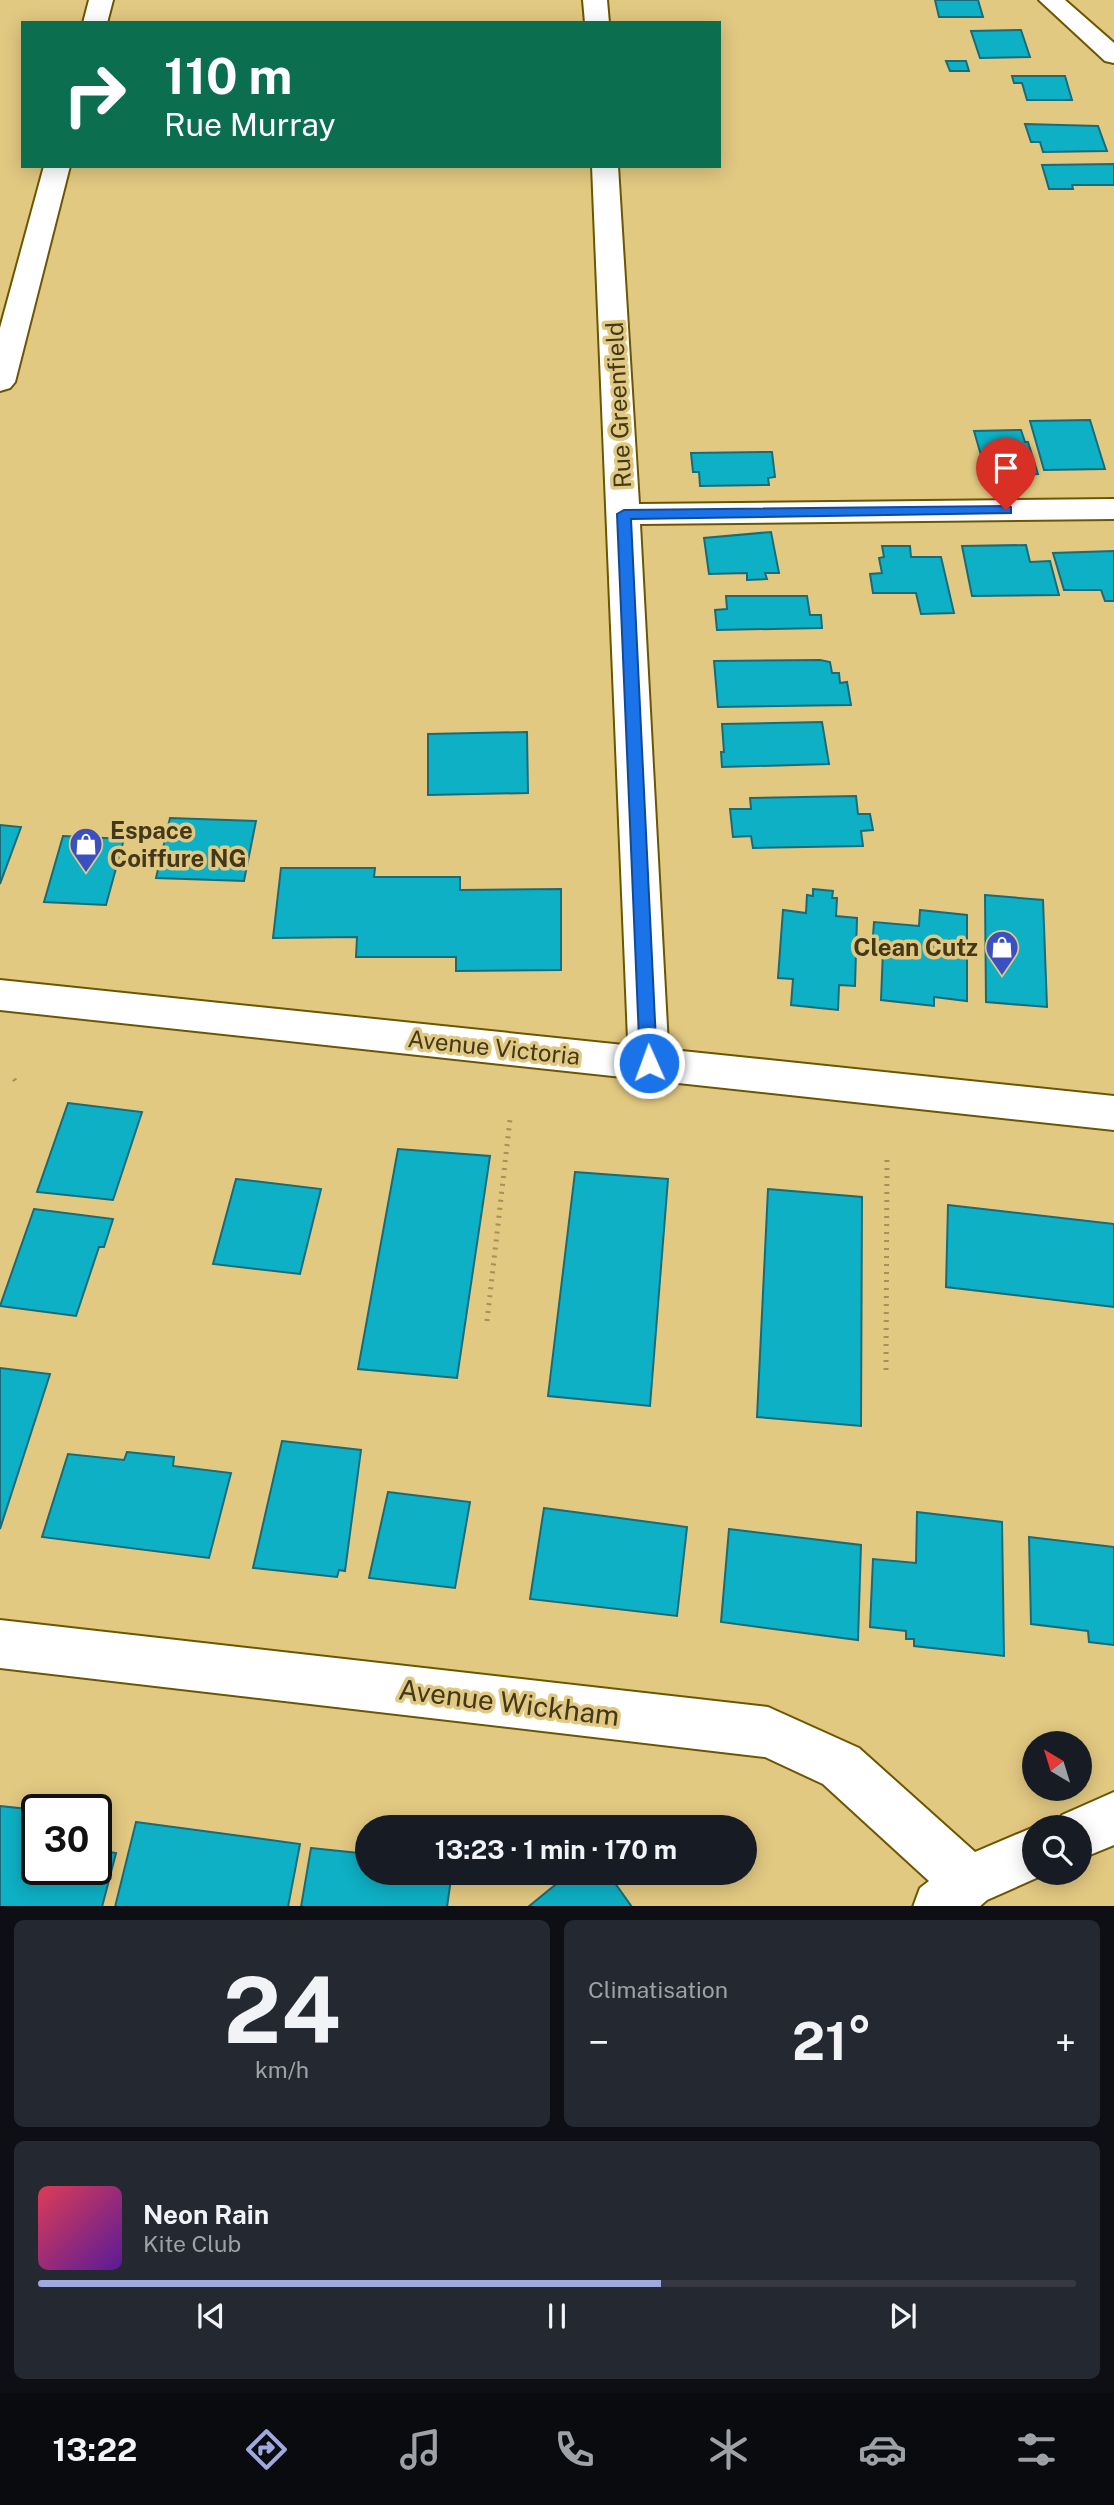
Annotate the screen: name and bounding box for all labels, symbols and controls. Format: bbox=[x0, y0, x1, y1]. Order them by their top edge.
text: 110 m bbox=[164, 47, 292, 105]
icon: right bbox=[49, 49, 140, 140]
text: Rue Murray bbox=[164, 106, 336, 143]
street label: Rue Greenfield bbox=[600, 321, 636, 489]
pin bbox=[976, 438, 1036, 510]
icon: arrive bbox=[987, 449, 1025, 487]
place label: Espace Coiffure NG bbox=[110, 816, 247, 872]
shop icon: Espace Coiffure NG bbox=[67, 825, 105, 874]
shop icon: Clean Cutz bbox=[983, 928, 1021, 977]
place label: Clean Cutz bbox=[853, 933, 978, 961]
street label: Avenue Victoria bbox=[406, 1024, 582, 1070]
position arrow bbox=[612, 1026, 686, 1100]
street label: Avenue Wickham bbox=[397, 1672, 621, 1732]
north arrow bbox=[1022, 1731, 1092, 1801]
map controls bbox=[1022, 1731, 1092, 1885]
speed limit sign: 30 bbox=[21, 1794, 112, 1885]
button: search bbox=[1022, 1815, 1092, 1885]
text: 13:23 · 1 min · 170 m bbox=[435, 1834, 677, 1865]
text: 24 bbox=[223, 1957, 341, 2063]
text: Climatisation bbox=[588, 1976, 728, 2003]
text: 21° bbox=[792, 2011, 872, 2072]
text: − bbox=[588, 2020, 609, 2065]
text: + bbox=[1055, 2020, 1076, 2065]
text: km/h bbox=[255, 2056, 309, 2083]
text: Neon Rain bbox=[143, 2199, 269, 2230]
text: Kite Club bbox=[143, 2230, 241, 2257]
icon: previous bbox=[192, 2297, 230, 2335]
icon: pause bbox=[538, 2297, 576, 2335]
icon: next bbox=[884, 2297, 922, 2335]
icon: directions bbox=[242, 2425, 291, 2474]
icon: music bbox=[396, 2425, 445, 2474]
icon: phone bbox=[550, 2425, 599, 2474]
icon: climate bbox=[704, 2425, 753, 2474]
icon: car bbox=[858, 2425, 907, 2474]
icon: filters bbox=[1012, 2425, 1061, 2474]
text: 13:22 bbox=[53, 2431, 137, 2468]

